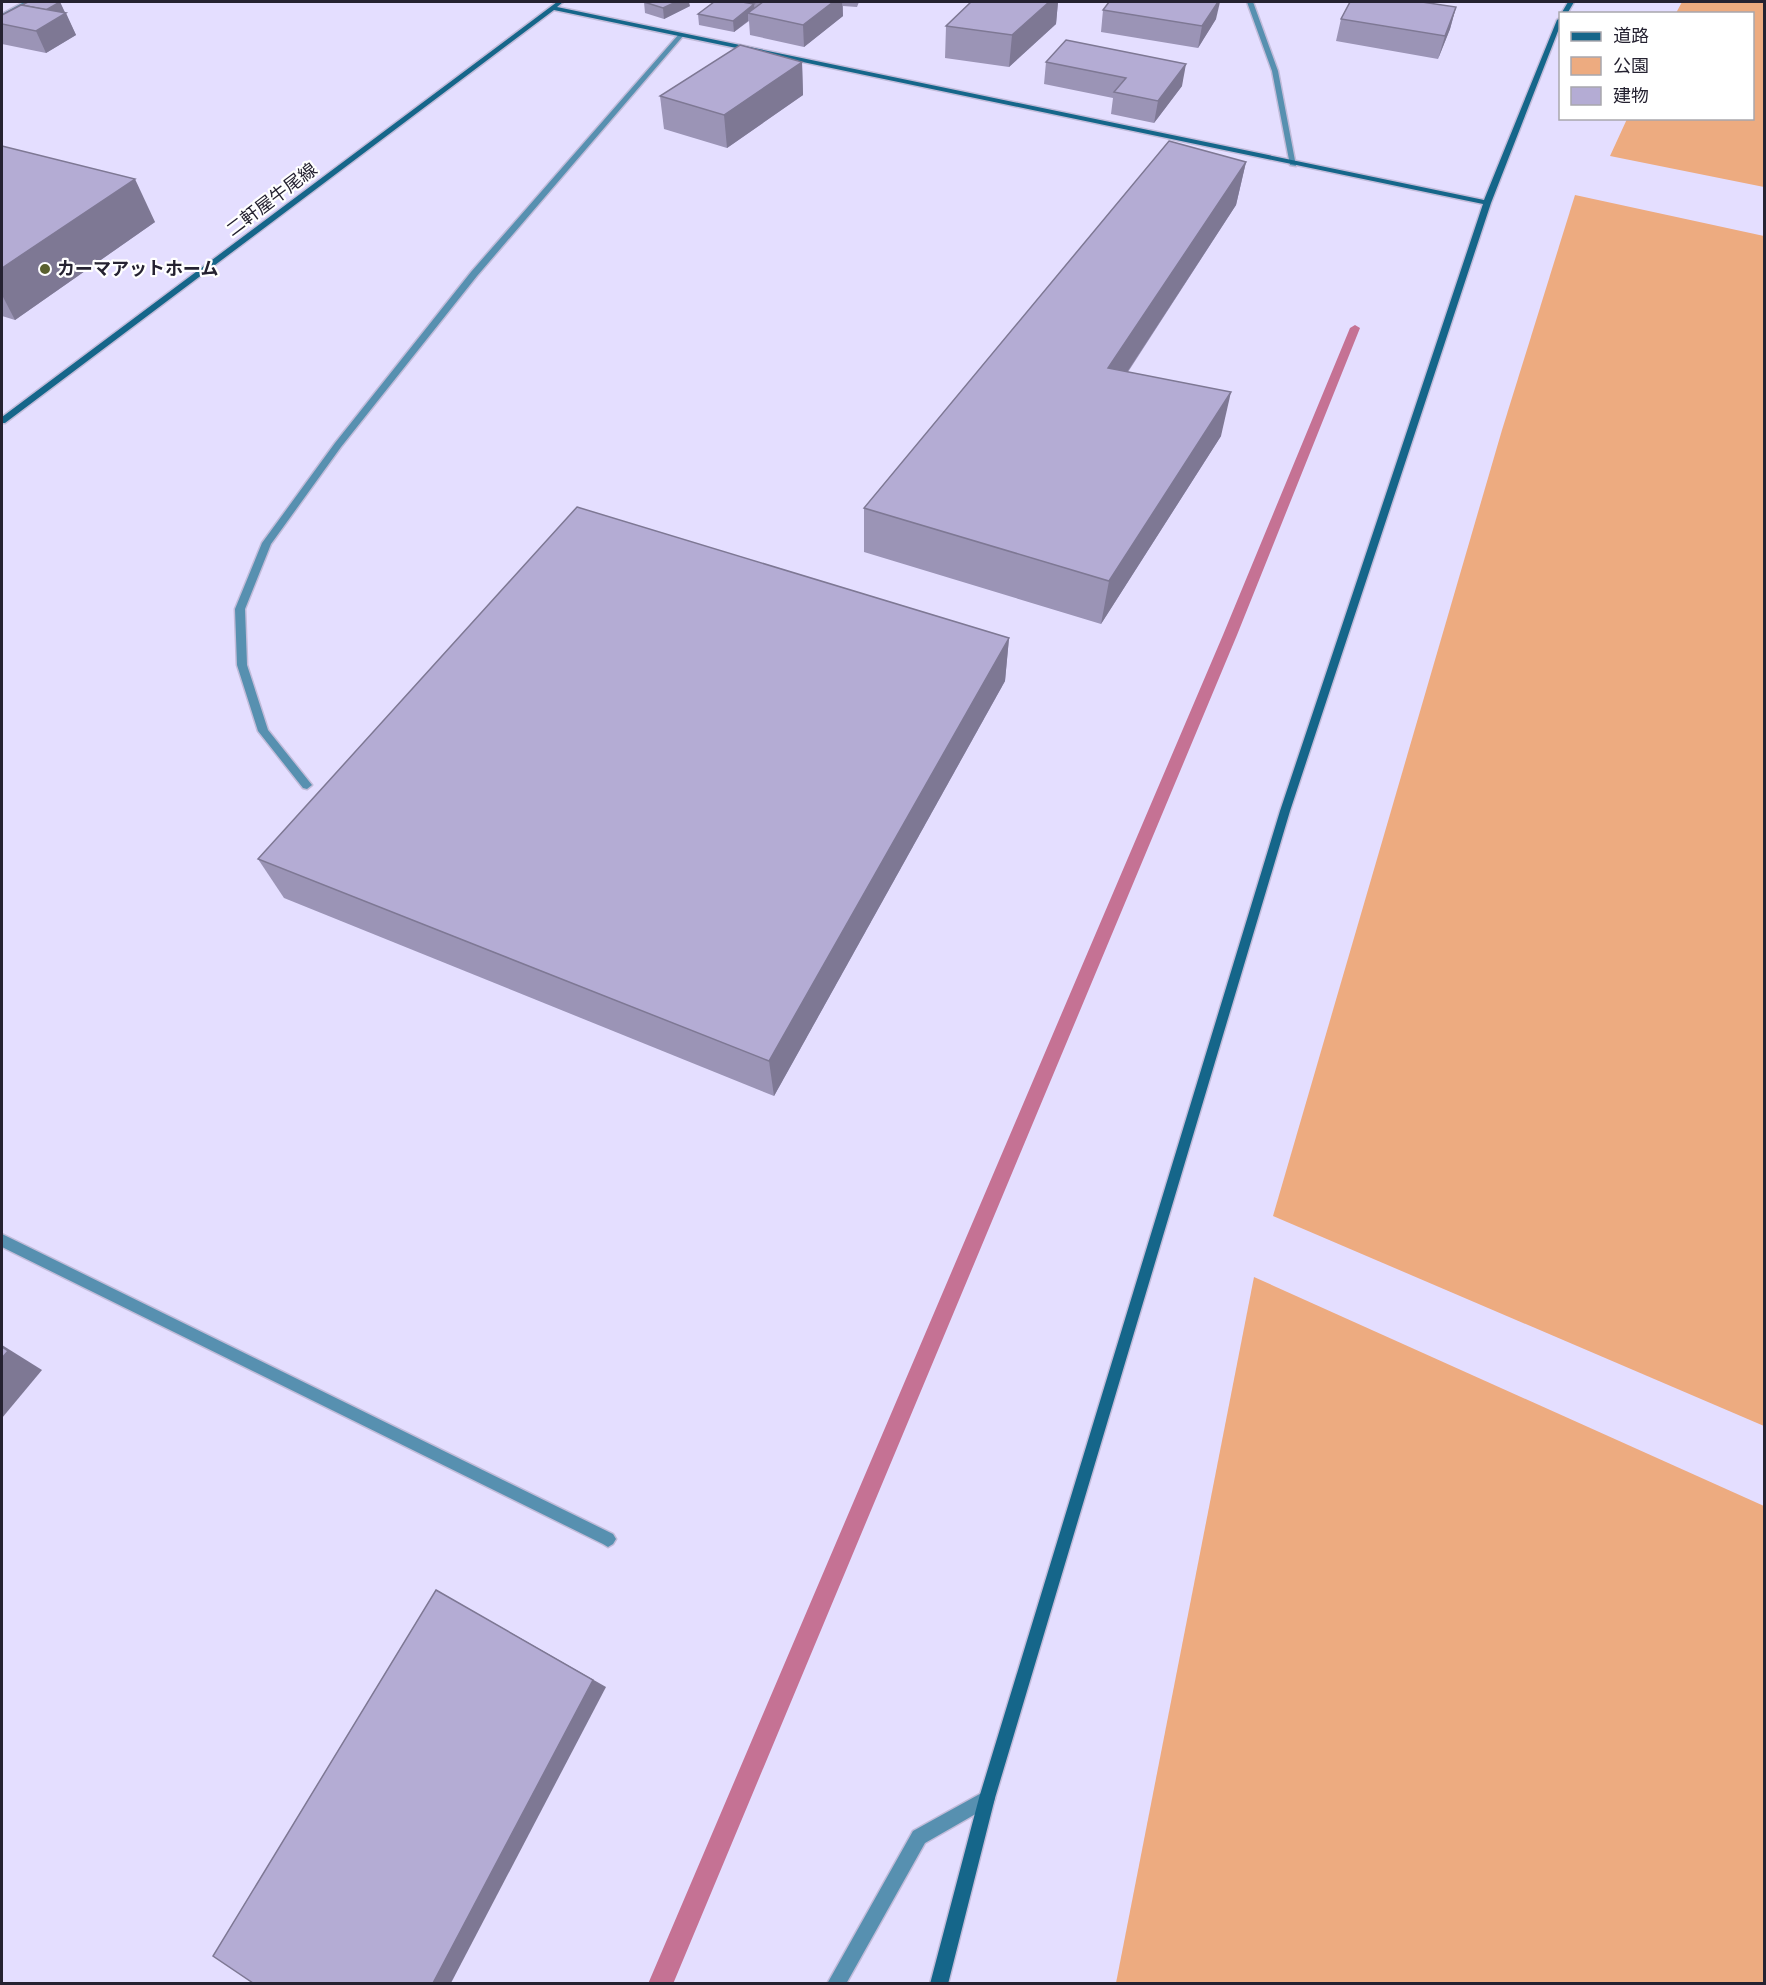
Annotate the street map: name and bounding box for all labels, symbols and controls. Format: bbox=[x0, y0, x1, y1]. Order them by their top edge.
legend bbox=[1559, 12, 1754, 120]
text: 道路 bbox=[1613, 26, 1649, 47]
text: 公園 bbox=[1613, 56, 1649, 77]
text: 建物 bbox=[1613, 86, 1649, 107]
street label: 二軒屋牛尾線 bbox=[223, 159, 321, 241]
place label: カーマアットホーム bbox=[57, 259, 218, 280]
marker: カーマアットホーム bbox=[38, 262, 52, 276]

